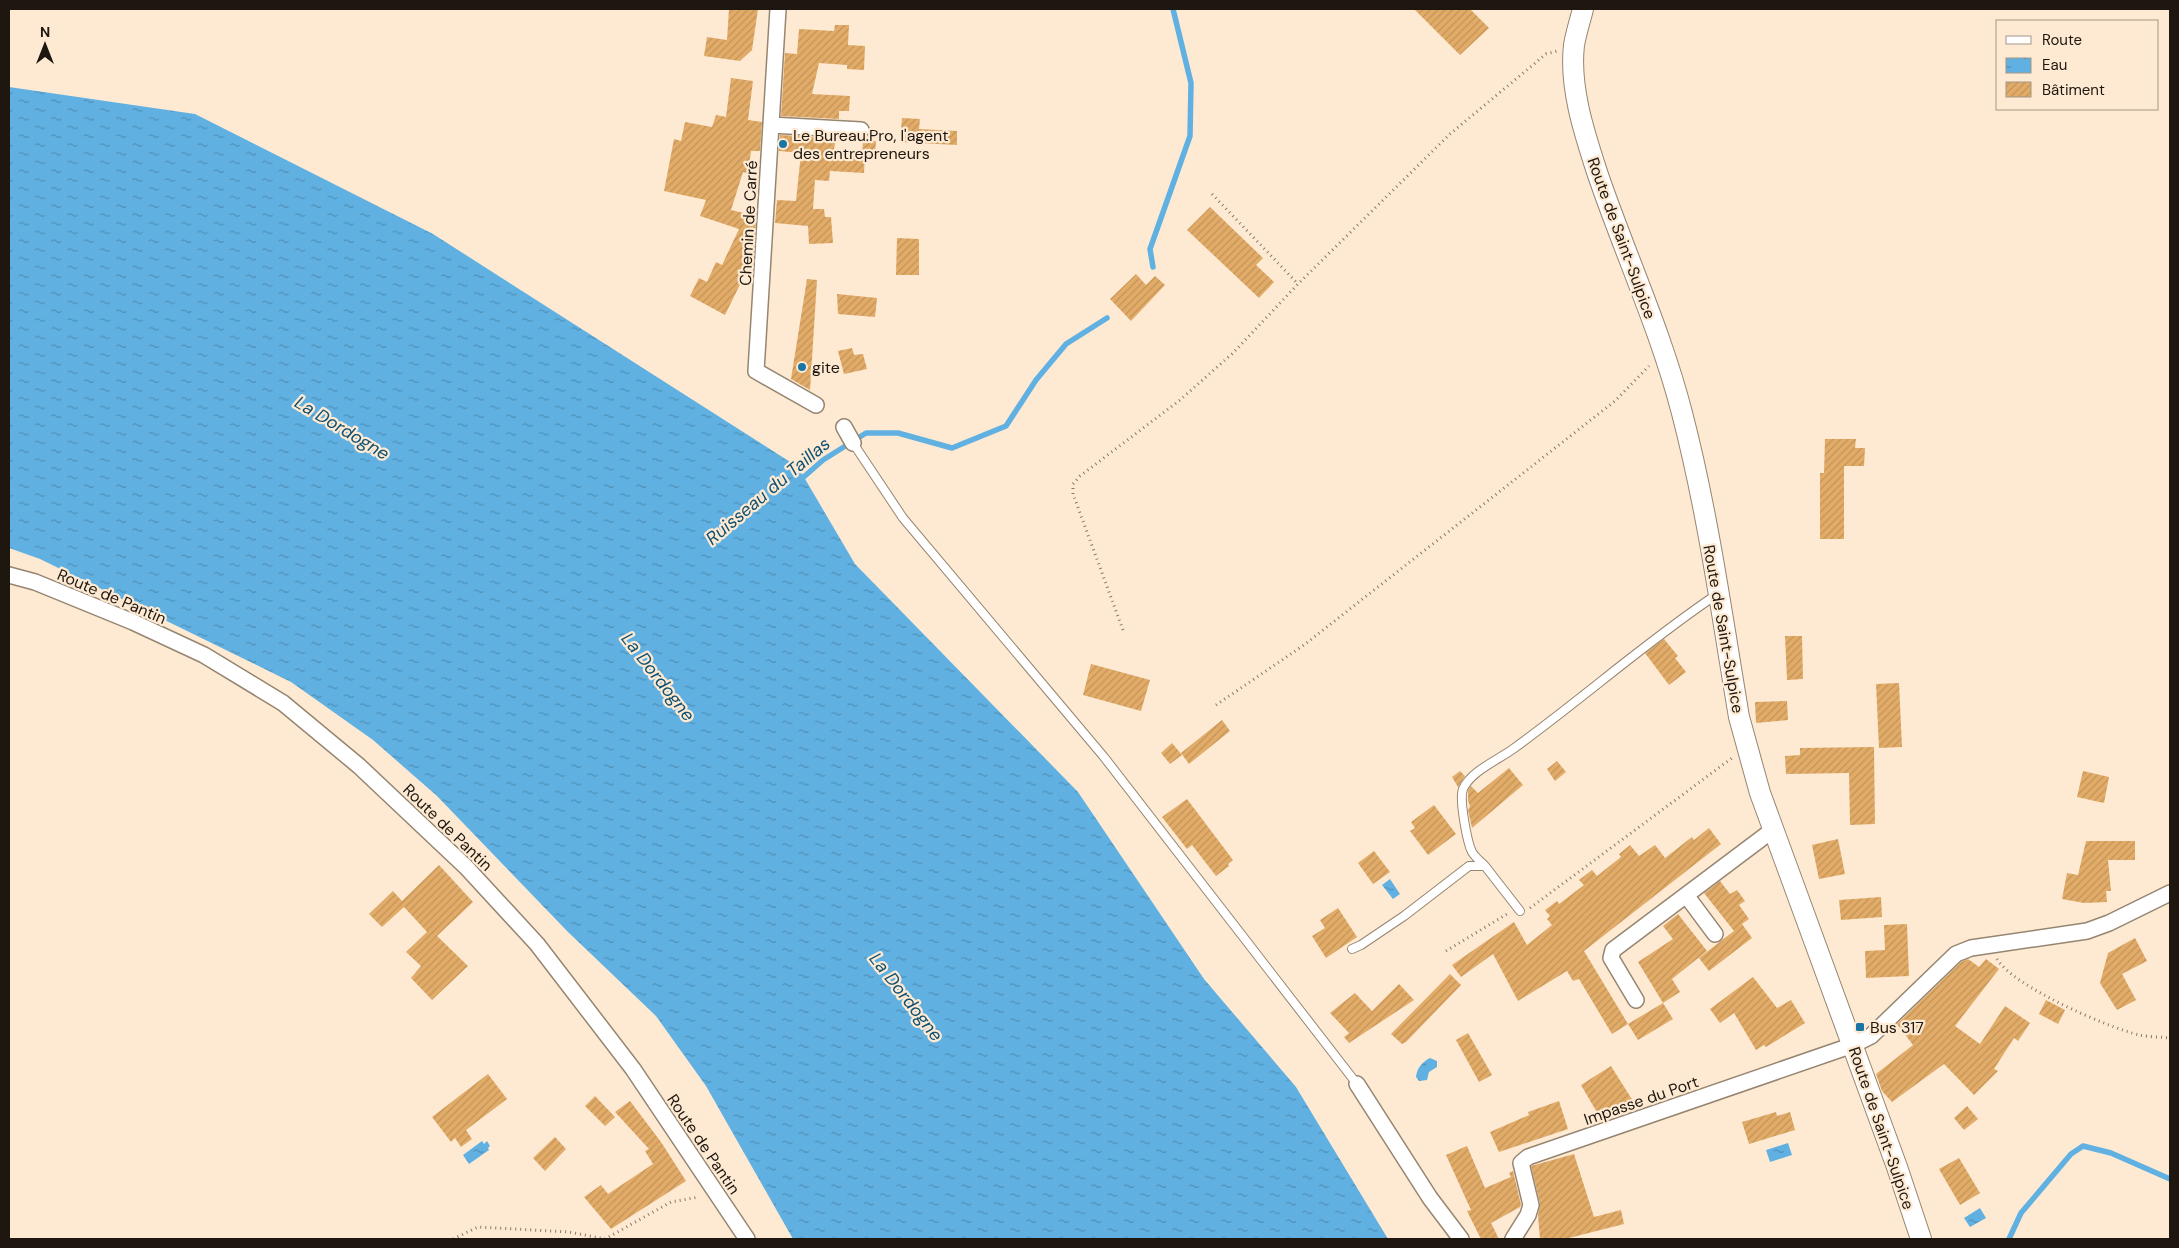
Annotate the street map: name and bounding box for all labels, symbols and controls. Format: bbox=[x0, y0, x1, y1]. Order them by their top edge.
north arrow bbox=[20, 20, 70, 70]
legend bbox=[1996, 20, 2159, 110]
text: N bbox=[40, 23, 50, 41]
text: Route bbox=[2042, 30, 2082, 50]
text: Eau bbox=[2042, 55, 2067, 75]
text: Bâtiment bbox=[2042, 80, 2105, 100]
place label: Le Bureau.Pro, l'agent des entrepreneurs bbox=[793, 125, 949, 164]
marker: Le Bureau.Pro, l'agent des entrepreneurs bbox=[777, 138, 789, 150]
street label: Route de Saint-Sulpice bbox=[1583, 154, 1661, 322]
street label: Chemin de Carré bbox=[735, 160, 762, 286]
place label: gite bbox=[812, 357, 840, 378]
marker: gite bbox=[796, 361, 808, 373]
water label: La Dordogne bbox=[290, 390, 394, 466]
water label: Ruisseau du Taillas bbox=[701, 432, 835, 550]
street label: Route de Saint-Sulpice bbox=[1698, 543, 1749, 715]
street label: Route de Pantin bbox=[54, 564, 170, 629]
water label: La Dordogne bbox=[616, 628, 700, 726]
street label: Route de Pantin bbox=[398, 779, 497, 875]
water label: La Dordogne bbox=[864, 948, 948, 1046]
place label: Bus 317 bbox=[1870, 1017, 1924, 1038]
marker: Bus 317 bbox=[1854, 1021, 1866, 1033]
street label: Route de Saint-Sulpice bbox=[1844, 1044, 1919, 1212]
street label: Impasse du Port bbox=[1581, 1071, 1701, 1130]
street label: Route de Pantin bbox=[662, 1090, 745, 1198]

